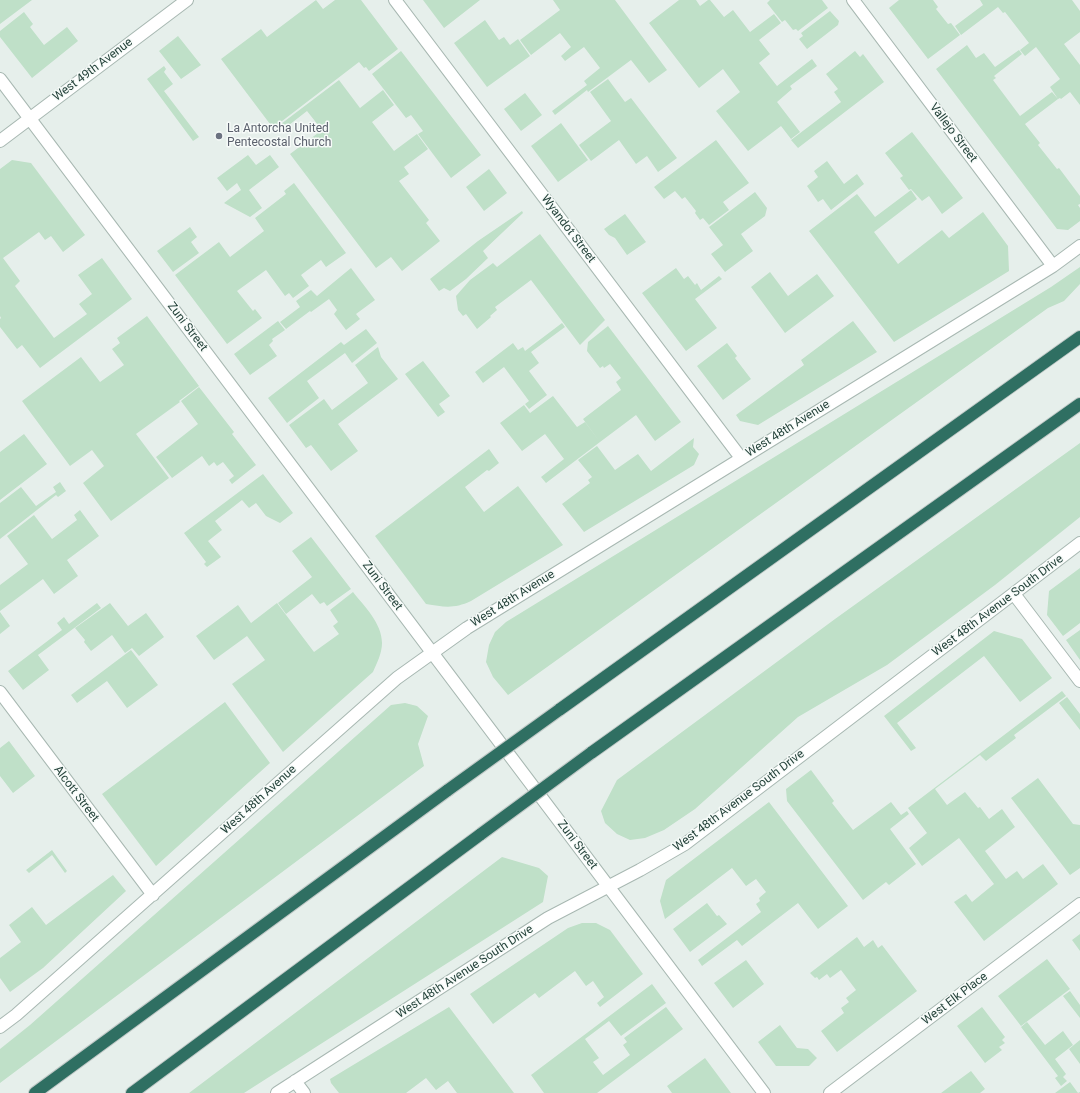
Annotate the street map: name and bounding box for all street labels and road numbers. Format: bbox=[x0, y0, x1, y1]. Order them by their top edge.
street label: West 49th Avenue bbox=[50, 35, 136, 105]
street label: Vallejo Street bbox=[926, 101, 980, 165]
street label: Wyandot Street bbox=[538, 192, 598, 266]
street label: Zuni Street bbox=[164, 300, 210, 354]
street label: West 48th Avenue bbox=[743, 397, 833, 461]
street label: West 48th Avenue South Drive bbox=[930, 552, 1066, 660]
street label: Zuni Street bbox=[359, 559, 405, 613]
street label: West 48th Avenue bbox=[468, 567, 558, 631]
street label: West 48th Avenue South Drive bbox=[671, 747, 807, 855]
street label: West 48th Avenue bbox=[218, 762, 300, 838]
street label: Alcott Street bbox=[50, 763, 102, 825]
street label: Zuni Street bbox=[554, 818, 600, 872]
street label: West 48th Avenue South Drive bbox=[394, 922, 536, 1022]
street label: West Elk Place bbox=[919, 970, 991, 1028]

